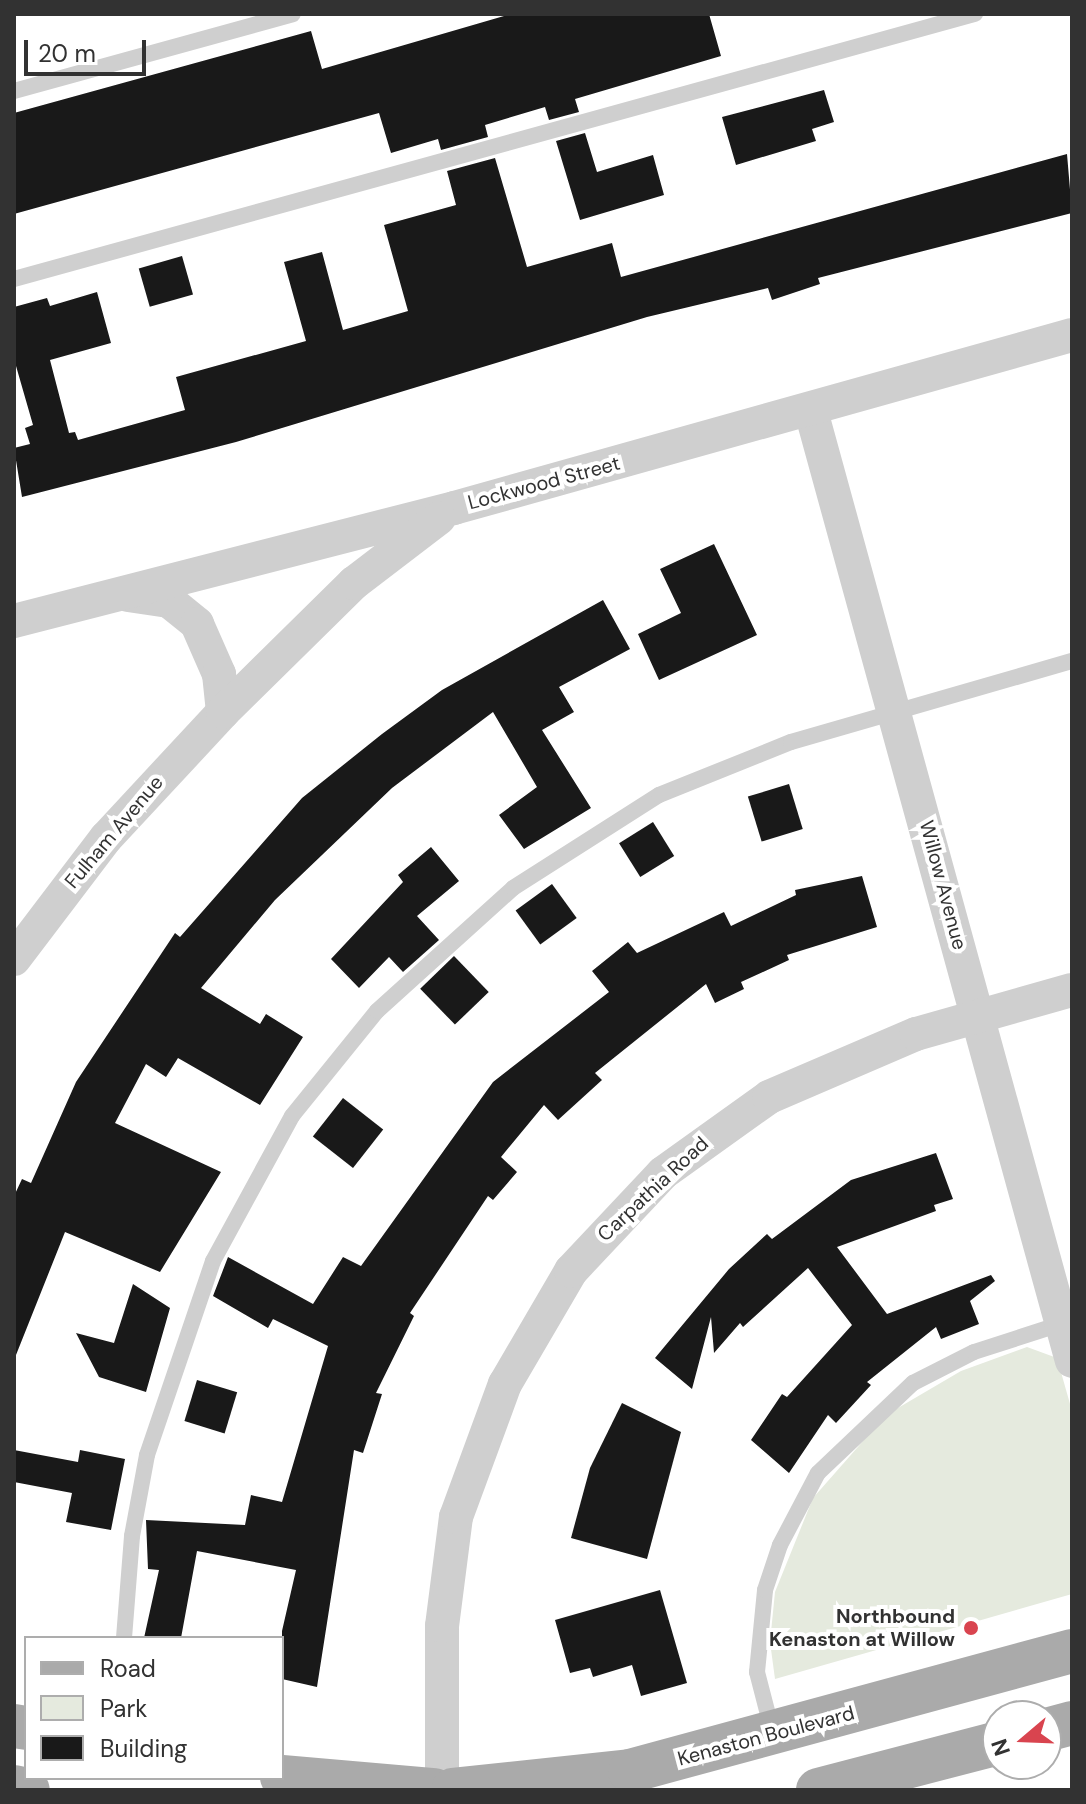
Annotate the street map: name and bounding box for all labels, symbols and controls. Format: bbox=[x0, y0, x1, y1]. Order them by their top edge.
scale bar bbox=[28, 24, 150, 74]
text: 20 m bbox=[38, 38, 96, 69]
street label: Lockwood Street bbox=[465, 451, 623, 515]
street label: Fulham Avenue bbox=[60, 771, 168, 893]
street label: Willow Avenue bbox=[914, 818, 972, 952]
street label: Carpathia Road bbox=[593, 1132, 713, 1246]
place label: Northbound Kenaston at Willow bbox=[769, 1604, 955, 1651]
marker: Northbound Kenaston at Willow bbox=[962, 1619, 980, 1637]
legend bbox=[24, 1636, 284, 1780]
text: Road bbox=[100, 1653, 156, 1684]
text: Park bbox=[100, 1693, 147, 1724]
north arrow bbox=[982, 1700, 1062, 1780]
street label: Kenaston Boulevard bbox=[675, 1701, 857, 1771]
text: Building bbox=[100, 1733, 187, 1764]
text: N bbox=[984, 1735, 1017, 1760]

